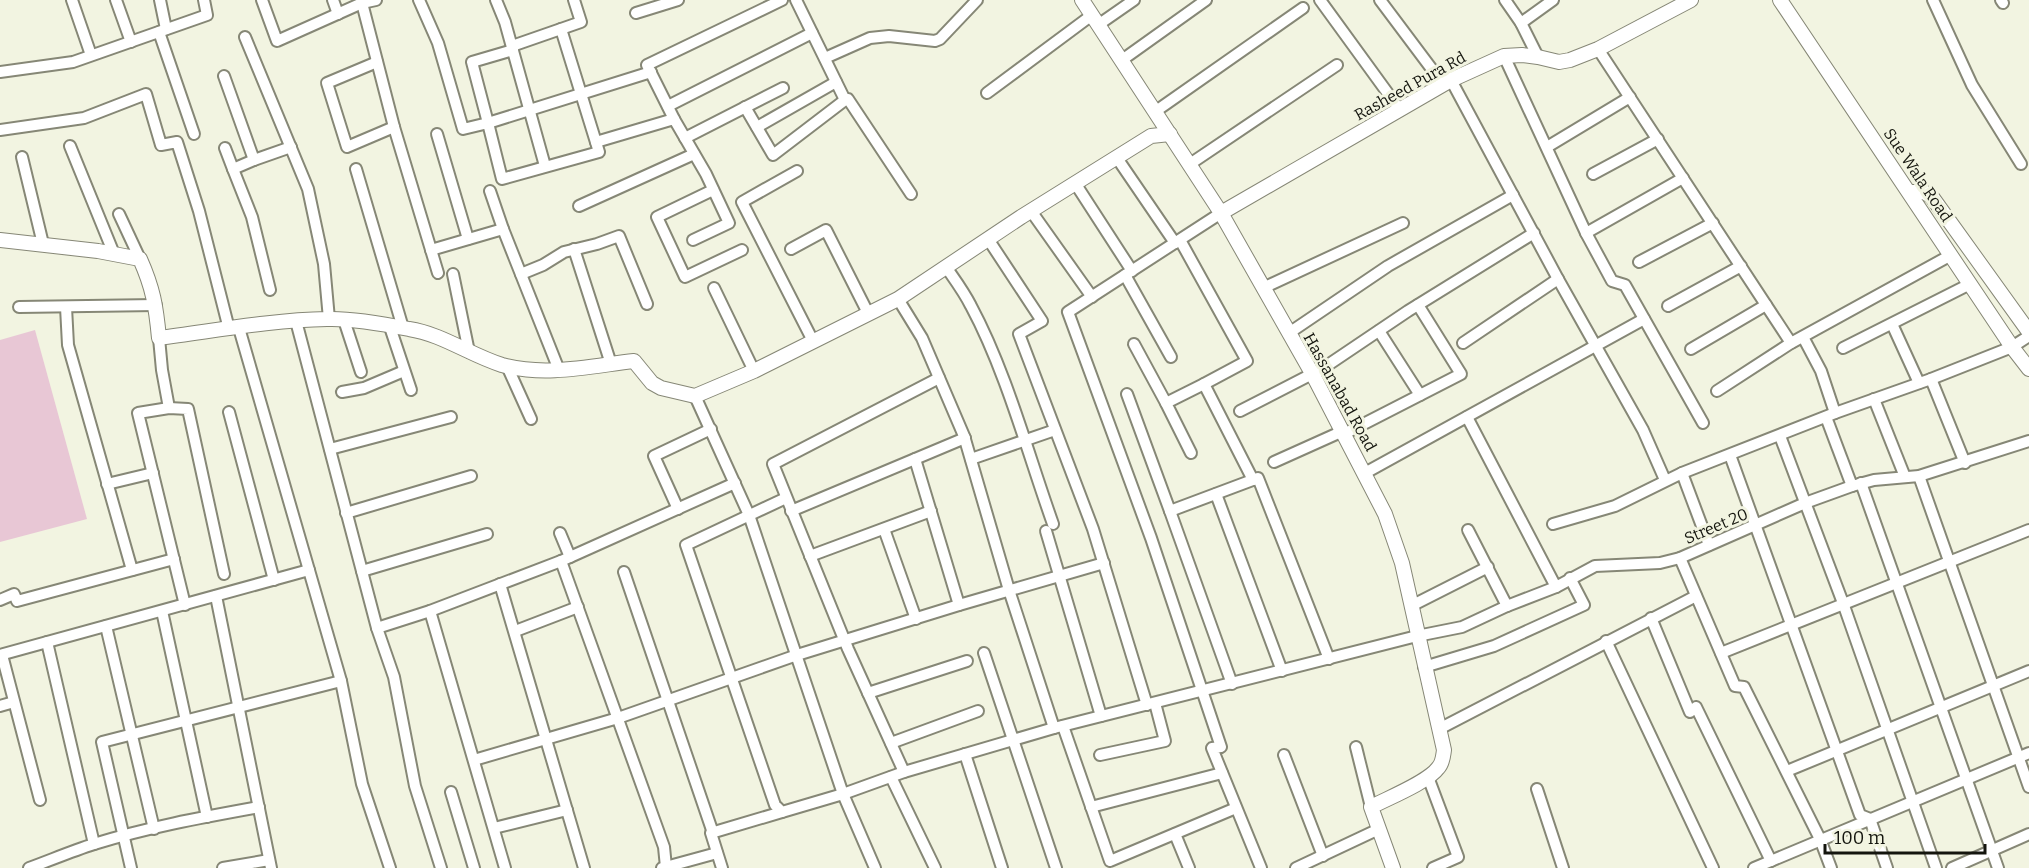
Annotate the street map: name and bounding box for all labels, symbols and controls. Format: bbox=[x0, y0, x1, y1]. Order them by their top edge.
street label: Rasheed Pura Rd bbox=[1351, 47, 1469, 124]
street label: Sue Wala Road bbox=[1880, 125, 1957, 226]
street label: Hassanabad Road bbox=[1300, 329, 1381, 455]
street label: Street 20 bbox=[1681, 504, 1751, 548]
scale bar bbox=[1825, 817, 1986, 855]
text: 100 m bbox=[1834, 827, 1885, 849]

